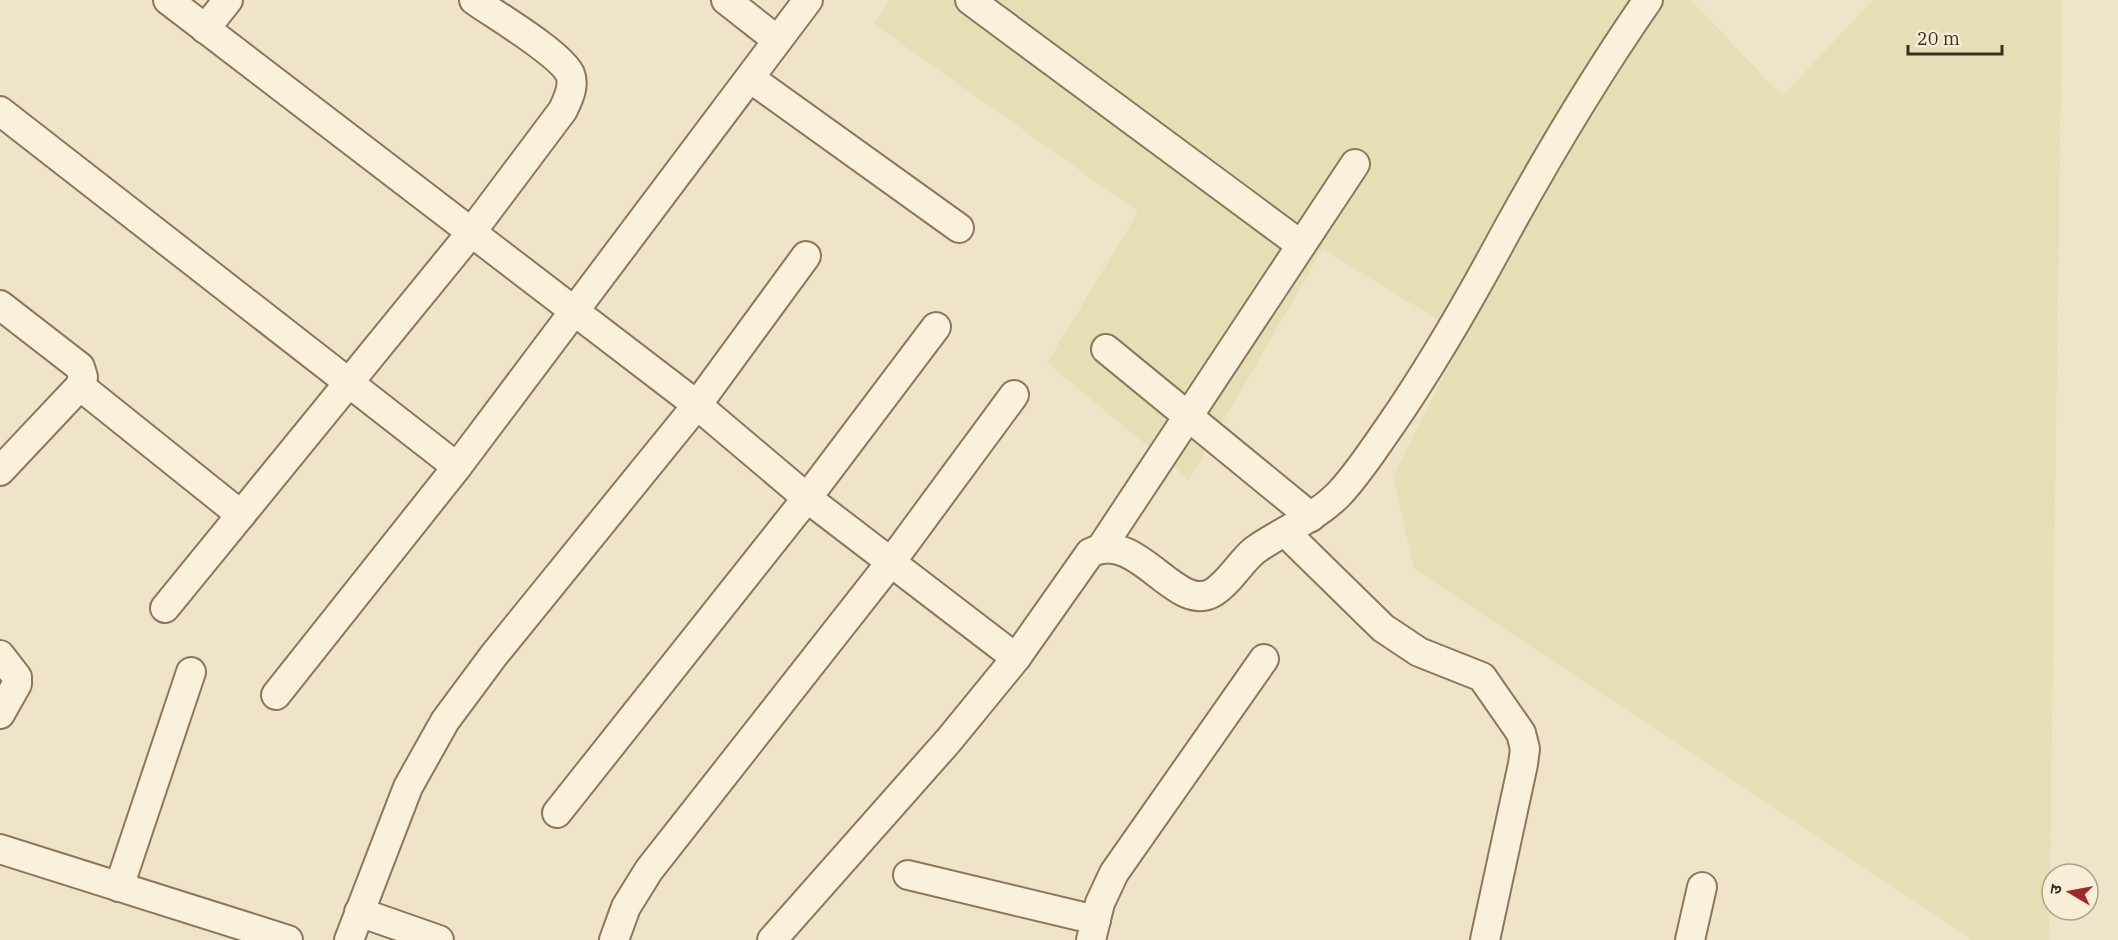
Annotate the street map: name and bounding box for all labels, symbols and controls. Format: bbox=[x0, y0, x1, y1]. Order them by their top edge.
scale bar bbox=[1908, 18, 2002, 56]
text: 20 m bbox=[1917, 27, 1960, 50]
north arrow bbox=[2040, 862, 2100, 922]
text: उ bbox=[2045, 882, 2066, 896]

